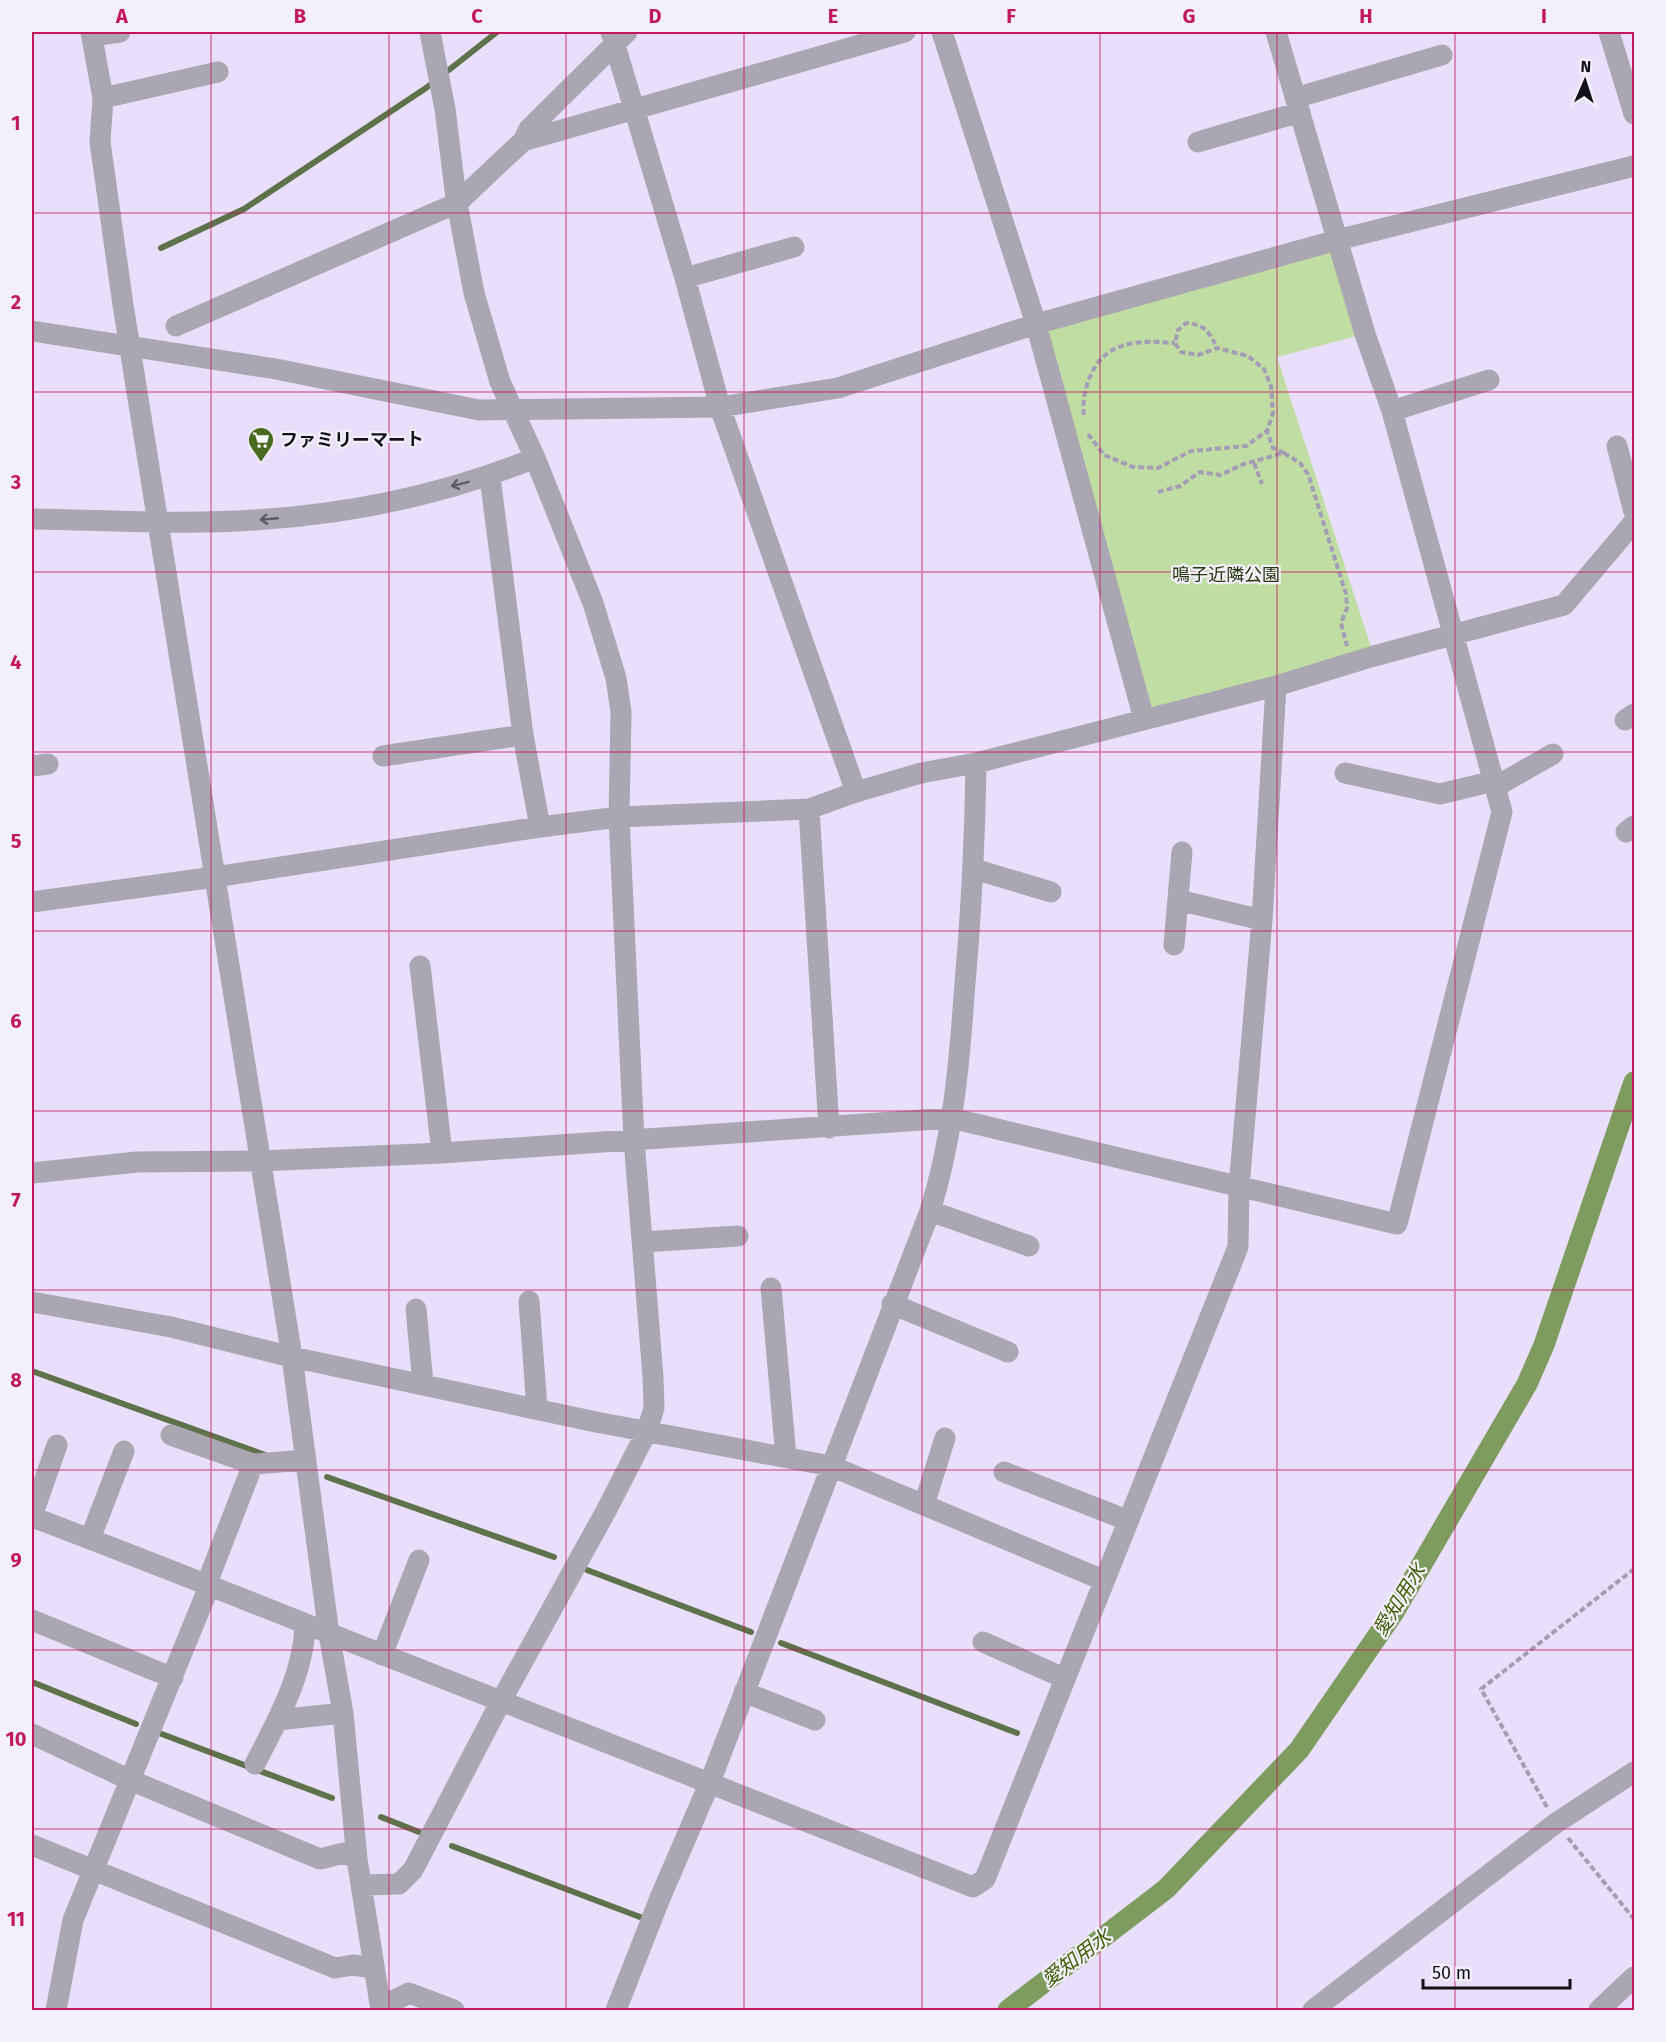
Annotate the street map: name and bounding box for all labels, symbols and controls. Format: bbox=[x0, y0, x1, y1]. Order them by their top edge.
text: A bbox=[115, 4, 129, 28]
text: B bbox=[294, 4, 306, 28]
text: C bbox=[471, 4, 483, 28]
text: D bbox=[648, 4, 662, 28]
text: E bbox=[828, 4, 838, 28]
text: F bbox=[1006, 4, 1016, 28]
text: G bbox=[1183, 4, 1195, 28]
text: H bbox=[1359, 4, 1373, 28]
text: I bbox=[1541, 4, 1547, 28]
north arrow bbox=[1555, 51, 1615, 111]
text: N bbox=[1580, 57, 1592, 76]
text: 1 bbox=[11, 111, 21, 135]
text: 2 bbox=[11, 290, 21, 314]
supermarket icon: ファミリーマート bbox=[246, 425, 276, 463]
place label: ファミリーマート bbox=[280, 429, 424, 451]
text: 3 bbox=[10, 470, 21, 494]
one-way arrow bbox=[451, 479, 470, 491]
one-way arrow bbox=[259, 514, 279, 525]
park label: 鳴子近隣公園 bbox=[1172, 564, 1280, 586]
text: 4 bbox=[10, 650, 22, 674]
text: 5 bbox=[11, 829, 22, 853]
text: 6 bbox=[10, 1009, 22, 1033]
text: 7 bbox=[11, 1188, 21, 1212]
text: 8 bbox=[10, 1368, 22, 1392]
text: 9 bbox=[10, 1548, 22, 1572]
water label: 愛知用水 bbox=[1368, 1558, 1431, 1640]
text: 10 bbox=[6, 1727, 26, 1751]
text: 11 bbox=[7, 1907, 25, 1931]
water label: 愛知用水 bbox=[1037, 1923, 1117, 1992]
scale bar bbox=[1423, 1952, 1570, 1990]
text: 50 m bbox=[1432, 1962, 1471, 1984]

